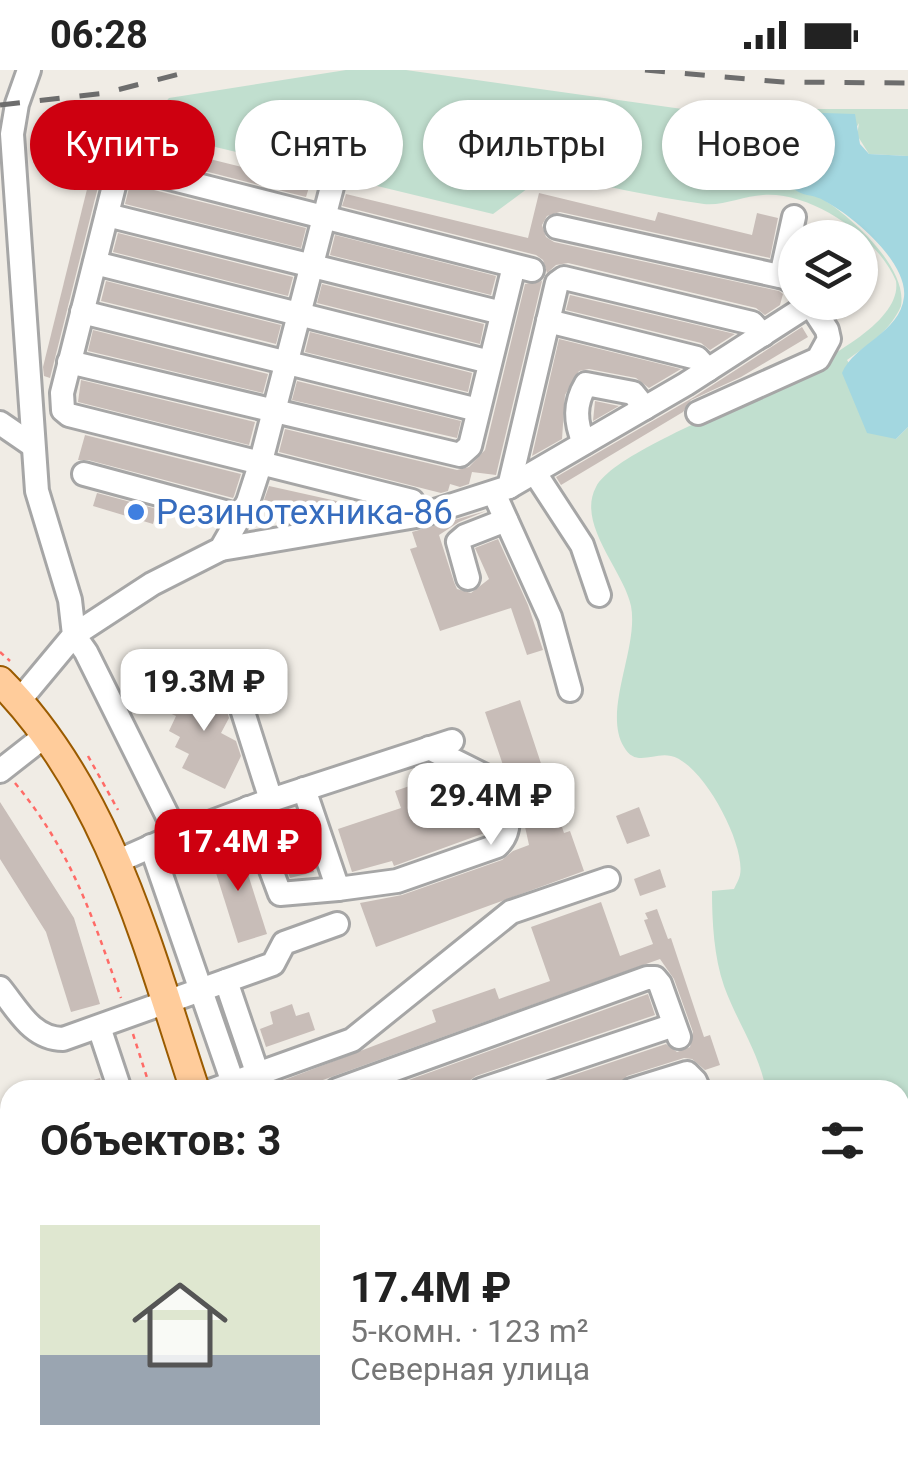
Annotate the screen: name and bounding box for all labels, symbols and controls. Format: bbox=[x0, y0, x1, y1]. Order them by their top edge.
text: 06:28 bbox=[50, 13, 148, 57]
chip: Купить bbox=[30, 100, 215, 190]
chip: Снять bbox=[235, 100, 403, 190]
chip: Фильтры bbox=[423, 100, 642, 190]
chip: Новое bbox=[662, 100, 835, 190]
map controls bbox=[778, 220, 878, 320]
button: layers bbox=[778, 220, 878, 320]
place label: Резинотехника-86 bbox=[156, 492, 453, 533]
marker: Резинотехника-86 bbox=[125, 501, 147, 523]
pin: 19.3M ₽ bbox=[112, 649, 296, 734]
text: 19.3M ₽ bbox=[143, 662, 265, 700]
pin: 29.4M ₽ bbox=[399, 763, 583, 848]
text: 29.4M ₽ bbox=[430, 776, 552, 814]
pin: 17.4M ₽ bbox=[146, 809, 330, 894]
text: 17.4M ₽ bbox=[177, 822, 299, 860]
icon: filters bbox=[815, 1113, 870, 1168]
text: Объектов: 3 bbox=[40, 1116, 281, 1165]
text: 17.4M ₽ bbox=[350, 1263, 511, 1312]
icon: home bbox=[120, 1265, 240, 1385]
text: 5-комн. · 123 m² bbox=[350, 1312, 589, 1350]
text: Северная улица bbox=[350, 1350, 590, 1388]

